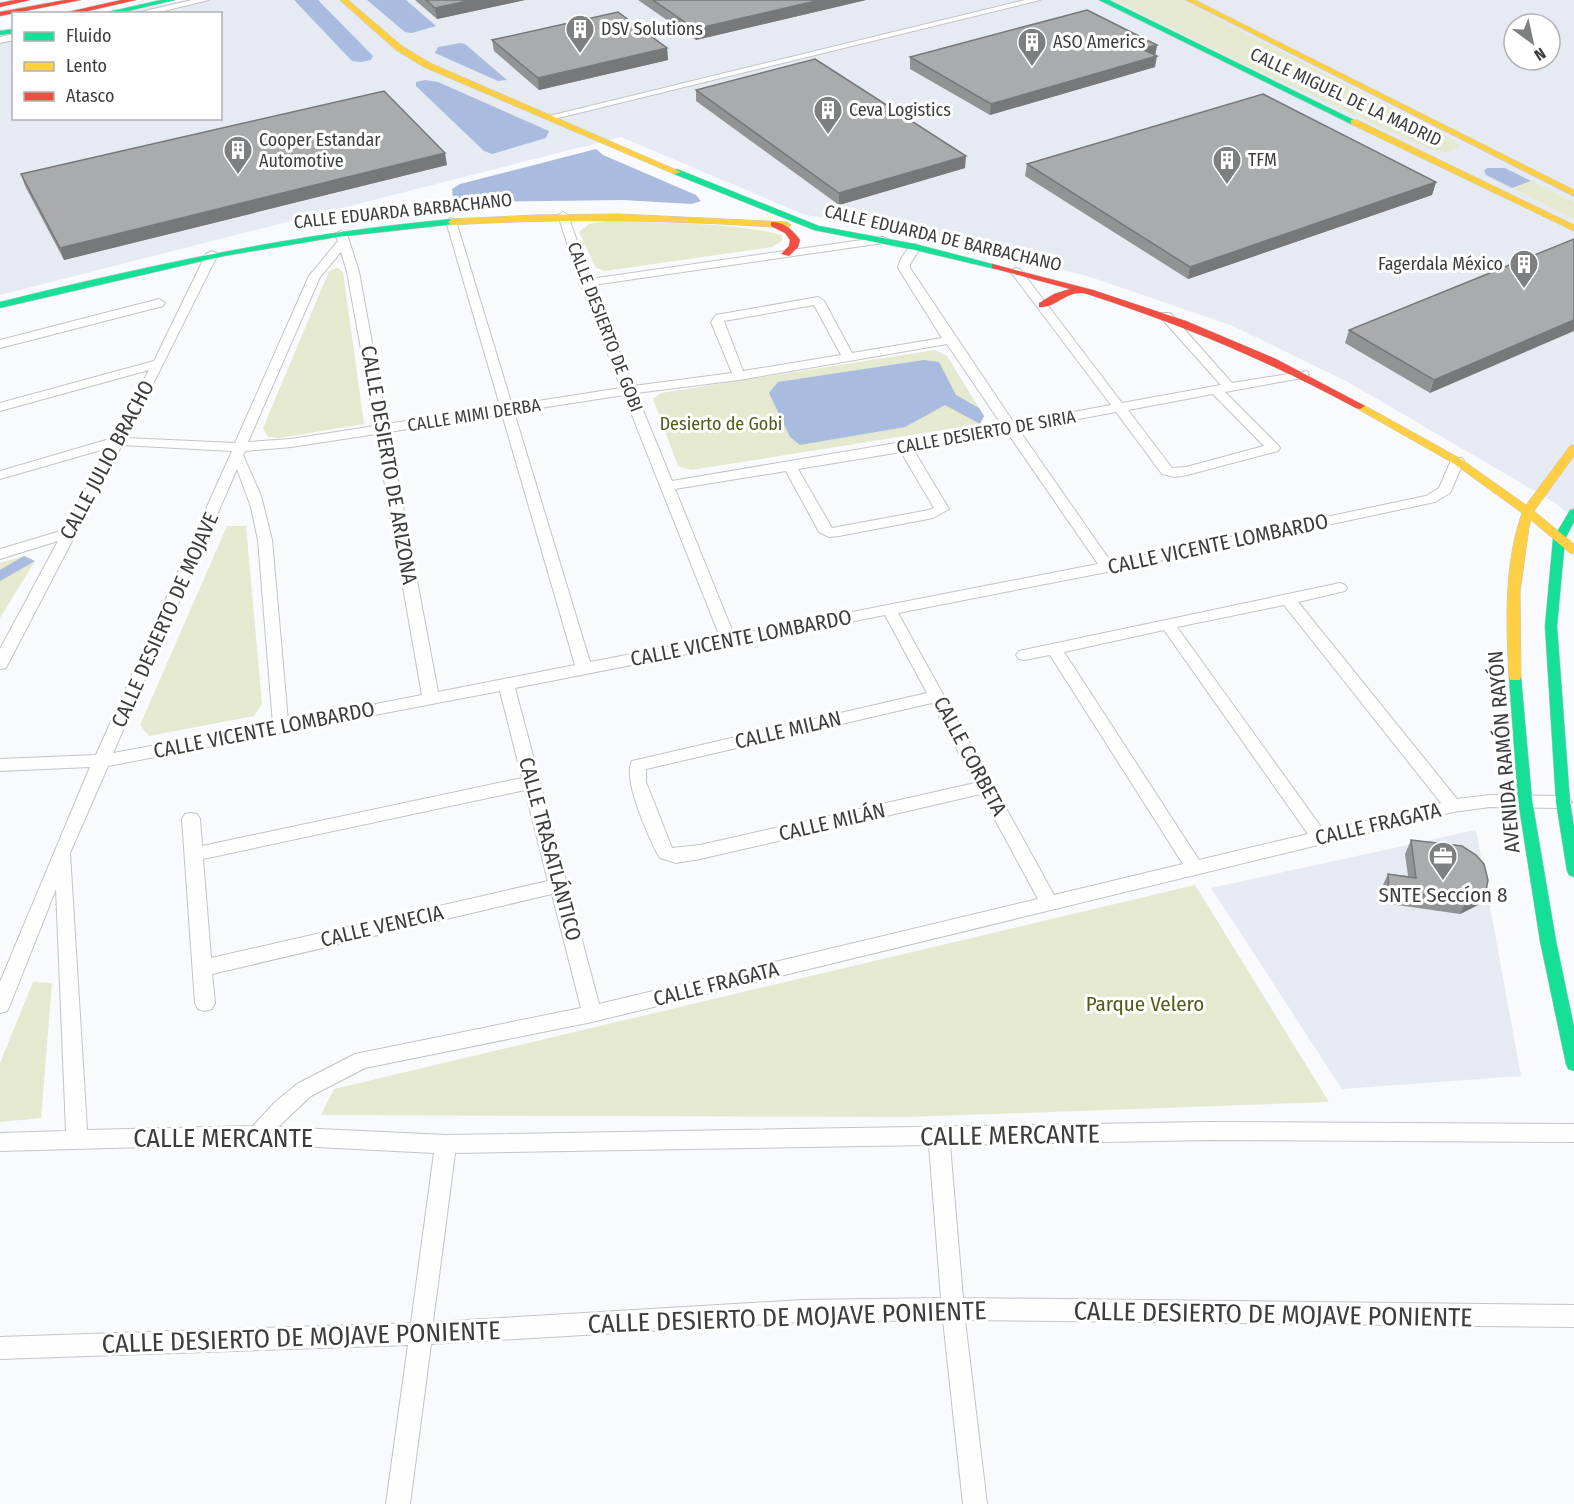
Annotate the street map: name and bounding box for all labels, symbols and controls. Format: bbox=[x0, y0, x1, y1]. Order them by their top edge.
legend bbox=[12, 12, 222, 120]
north arrow bbox=[1502, 12, 1562, 72]
building icon: DSV Solutions bbox=[564, 13, 596, 55]
place label: DSV Solutions bbox=[601, 18, 703, 40]
text: Fluido bbox=[66, 25, 112, 47]
building icon: ASO Americs bbox=[1016, 26, 1048, 68]
place label: ASO Americs bbox=[1053, 31, 1146, 53]
street label: CALLE MIGUEL DE LA MADRID bbox=[1247, 43, 1445, 151]
text: N bbox=[1531, 44, 1549, 65]
text: Lento bbox=[66, 55, 107, 77]
text: Atasco bbox=[66, 85, 114, 107]
building icon: Ceva Logistics bbox=[812, 94, 844, 136]
place label: Ceva Logistics bbox=[849, 99, 951, 121]
place label: Cooper Estandar Automotive bbox=[259, 129, 381, 172]
building icon: Cooper Estandar Automotive bbox=[222, 134, 254, 176]
building icon: TFM bbox=[1211, 144, 1243, 186]
place label: TFM bbox=[1248, 149, 1277, 171]
street label: CALLE EDUARDA BARBACHANO bbox=[293, 189, 513, 233]
street label: CALLE EDUARDA DE BARBACHANO bbox=[822, 200, 1064, 276]
street label: CALLE DESIERTO DE GOBI bbox=[562, 239, 648, 415]
building icon: Fagerdala México bbox=[1508, 248, 1540, 290]
place label: Fagerdala México bbox=[1378, 253, 1503, 275]
street label: CALLE DESIERTO DE ARIZONA bbox=[355, 343, 423, 587]
street label: CALLE JULIO BRACHO bbox=[54, 376, 160, 544]
street label: CALLE MIMI DERBA bbox=[406, 394, 543, 436]
street label: CALLE DESIERTO DE SIRIA bbox=[895, 405, 1078, 459]
park label: Desierto de Gobi bbox=[660, 413, 782, 435]
street label: CALLE DESIERTO DE MOJAVE bbox=[106, 508, 224, 732]
street label: CALLE VICENTE LOMBARDO bbox=[1105, 508, 1331, 580]
street label: CALLE VICENTE LOMBARDO bbox=[628, 604, 854, 672]
street label: AVENIDA RAMÓN RAYÓN bbox=[1482, 650, 1526, 854]
street label: CALLE CORBETA bbox=[928, 692, 1012, 820]
street label: CALLE VICENTE LOMBARDO bbox=[151, 696, 377, 764]
street label: CALLE MILAN bbox=[732, 705, 844, 755]
street label: CALLE TRASATLÁNTICO bbox=[513, 754, 587, 944]
street label: CALLE MILÁN bbox=[776, 797, 888, 847]
street label: CALLE FRAGATA bbox=[1313, 797, 1443, 851]
office icon: SNTE Seccíon 8 bbox=[1427, 840, 1459, 882]
place label: SNTE Seccíon 8 bbox=[1379, 882, 1507, 908]
street label: CALLE VENECIA bbox=[318, 899, 446, 953]
street label: CALLE FRAGATA bbox=[651, 956, 781, 1012]
park label: Parque Velero bbox=[1086, 991, 1204, 1017]
street label: CALLE MERCANTE bbox=[920, 1118, 1100, 1153]
street label: CALLE MERCANTE bbox=[133, 1123, 313, 1154]
street label: CALLE DESIERTO DE MOJAVE PONIENTE bbox=[587, 1295, 987, 1340]
street label: CALLE DESIERTO DE MOJAVE PONIENTE bbox=[1073, 1296, 1473, 1333]
street label: CALLE DESIERTO DE MOJAVE PONIENTE bbox=[101, 1315, 501, 1360]

